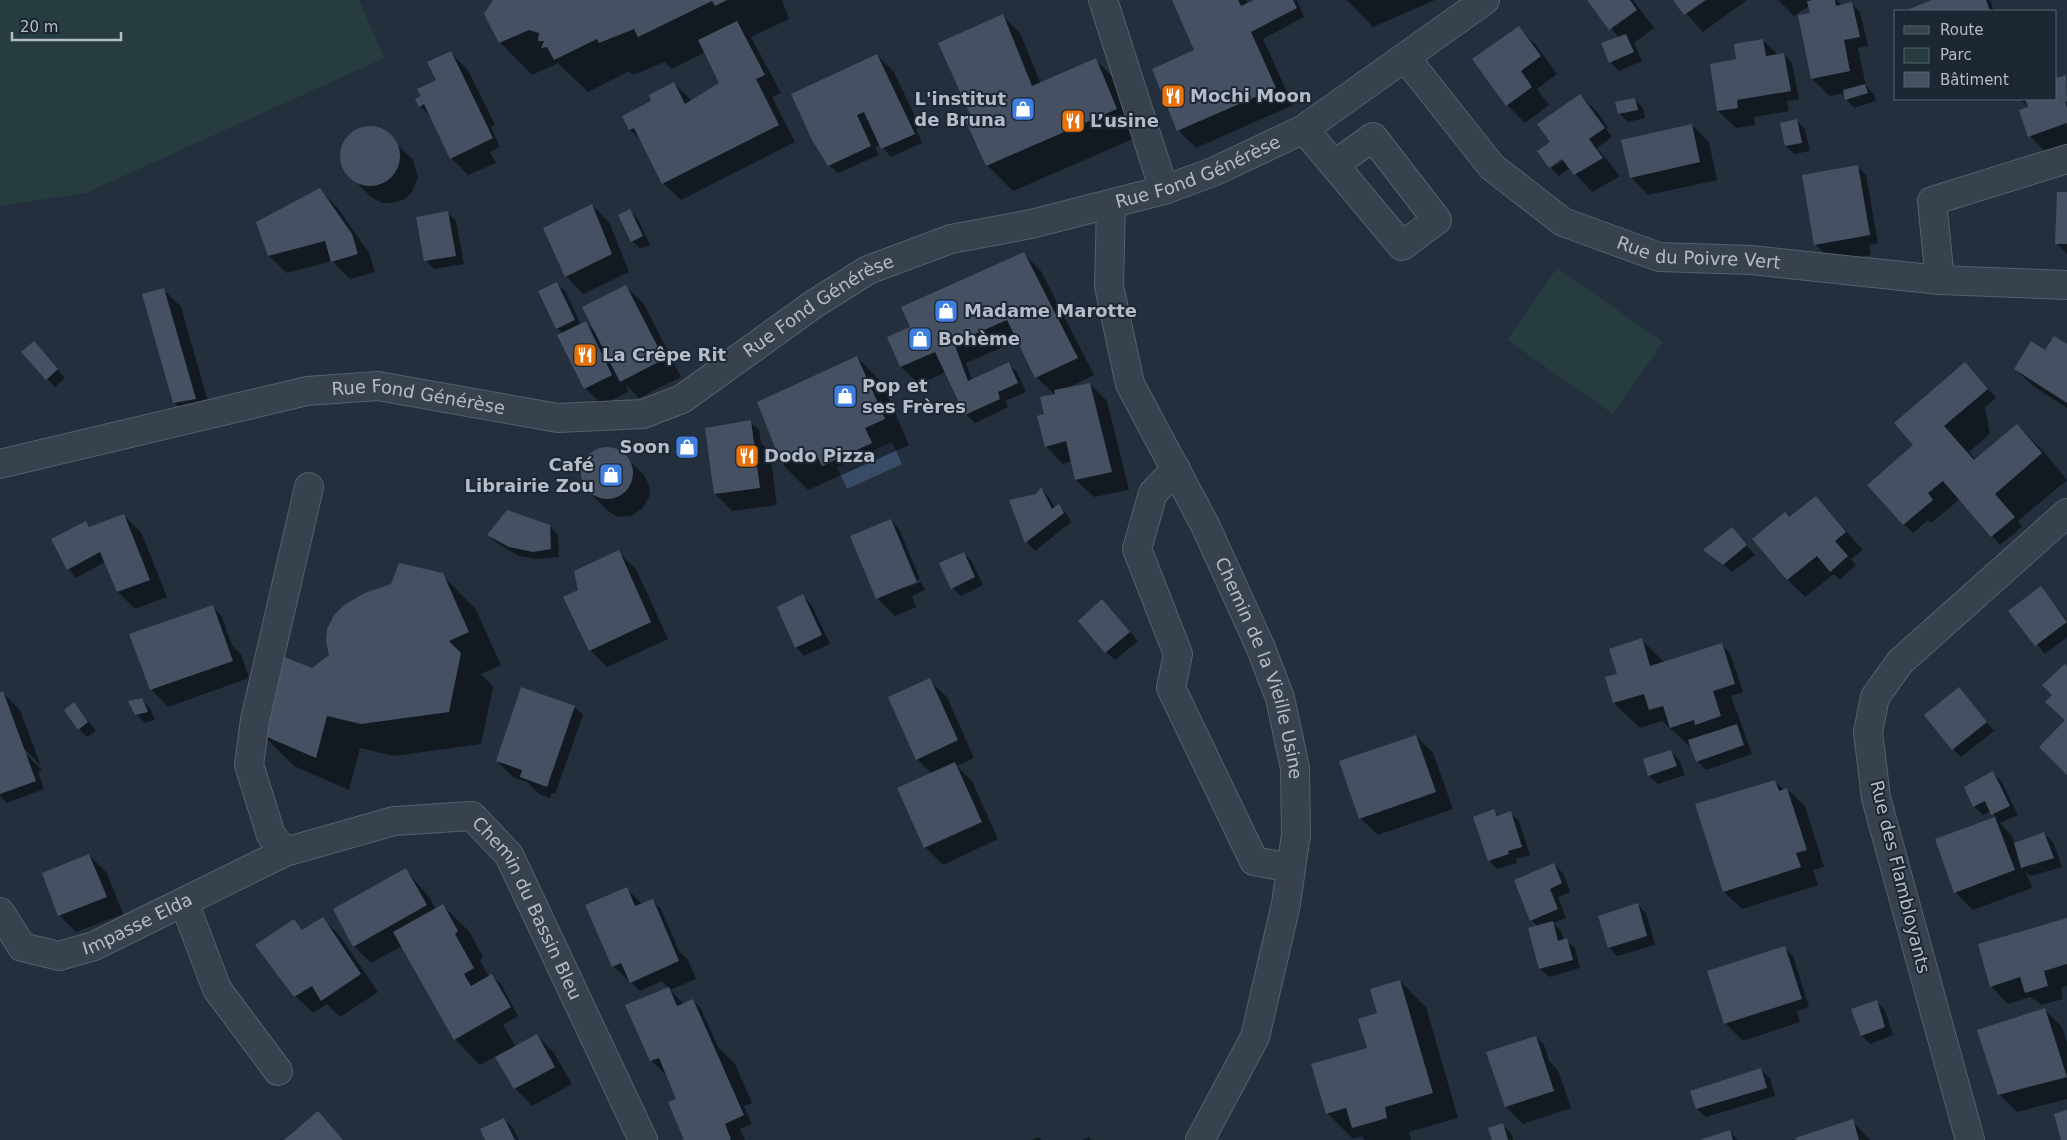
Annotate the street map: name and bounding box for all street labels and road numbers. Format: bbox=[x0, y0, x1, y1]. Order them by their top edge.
street label: Rue Fond Générèse bbox=[1113, 131, 1284, 212]
street label: Rue du Poivre Vert bbox=[1614, 232, 1782, 273]
street label: Rue Fond Générèse bbox=[739, 250, 897, 362]
street label: Rue Fond Générèse bbox=[331, 375, 507, 418]
street label: Chemin de la Vieille Usine bbox=[1211, 554, 1306, 779]
street label: Rue des Flambloyants bbox=[1866, 778, 1935, 976]
street label: Chemin du Bassin Bleu bbox=[468, 812, 587, 1003]
street label: Impasse Elda bbox=[80, 888, 195, 959]

